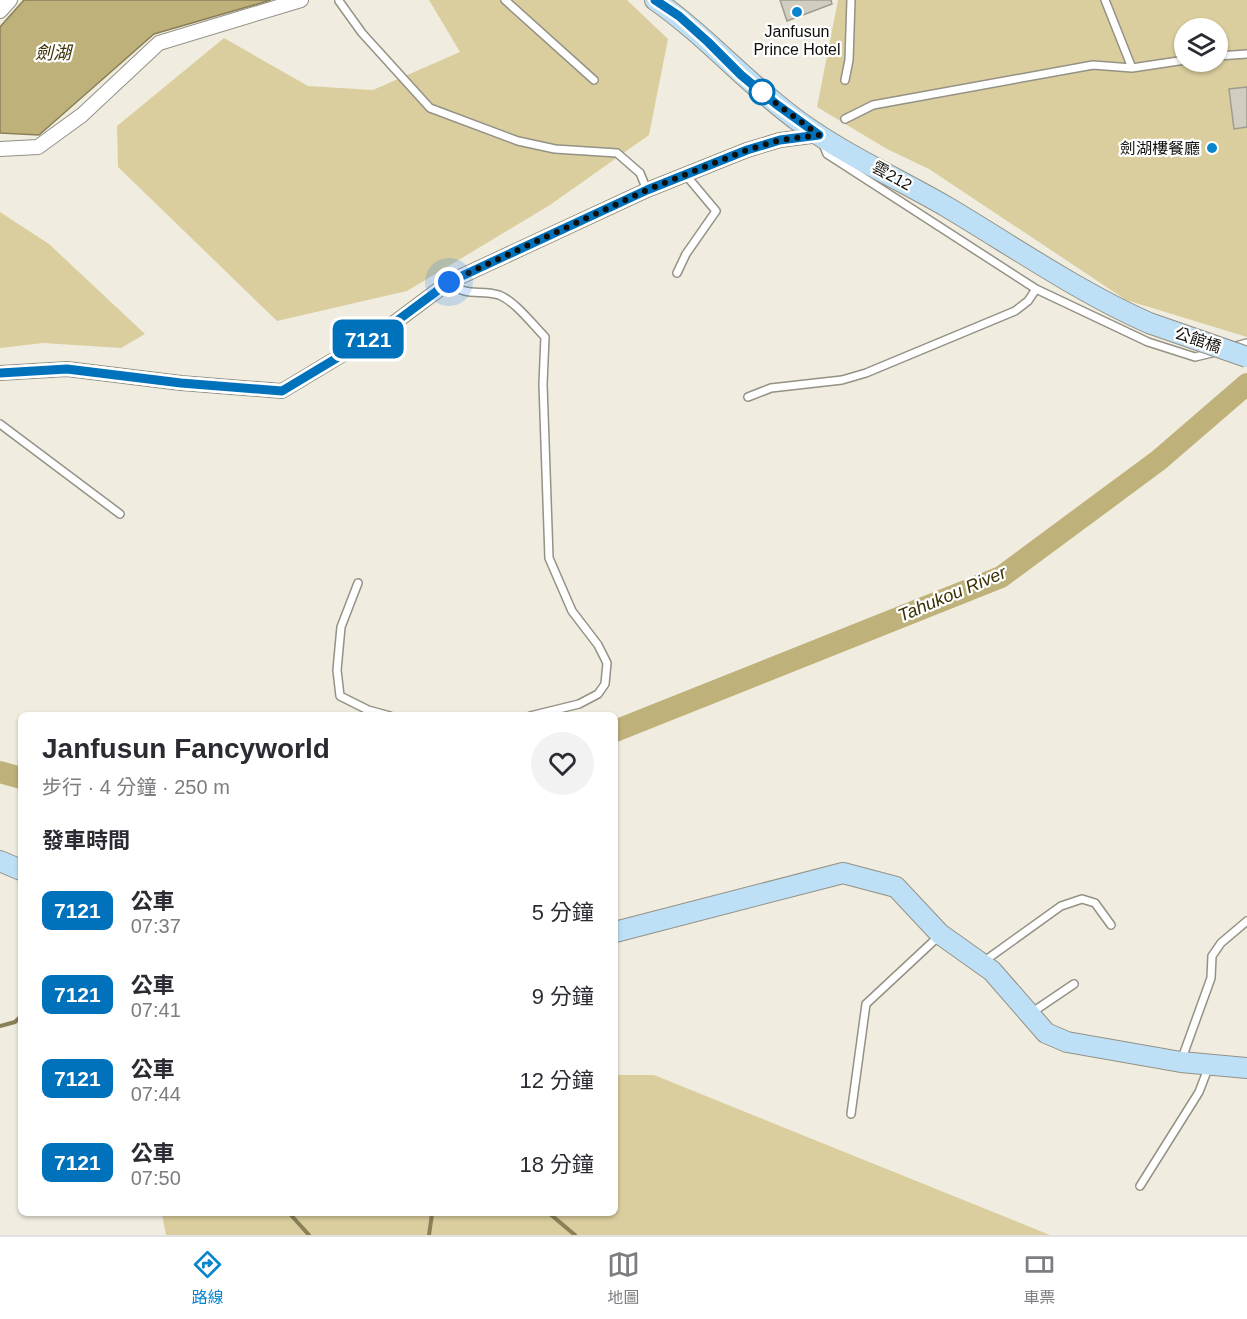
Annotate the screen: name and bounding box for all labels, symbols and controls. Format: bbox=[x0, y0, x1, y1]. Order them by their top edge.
marker: Janfusun Prince Hotel bbox=[790, 5, 804, 19]
map controls bbox=[1174, 18, 1228, 72]
button: layers bbox=[1174, 18, 1228, 72]
place label: Janfusun Prince Hotel bbox=[753, 23, 841, 58]
water label: 劍湖 bbox=[35, 43, 74, 63]
unlabelled marker bbox=[749, 79, 775, 105]
place label: 劍湖樓餐廳 bbox=[1120, 140, 1200, 157]
marker: 劍湖樓餐廳 bbox=[1205, 141, 1219, 155]
street label: 雲212 bbox=[869, 158, 915, 194]
your location bbox=[434, 267, 464, 297]
line badge: 7121 bbox=[326, 320, 410, 358]
street label: 公館橋 bbox=[1173, 324, 1223, 356]
text: 7121 bbox=[345, 328, 391, 351]
water label: Tahukou River bbox=[895, 562, 1010, 626]
button: heart bbox=[531, 732, 594, 795]
text: Janfusun Fancyworld bbox=[42, 733, 330, 764]
text: 步行 · 4 分鐘 · 250 m bbox=[42, 776, 230, 798]
text: 發車時間 bbox=[42, 828, 130, 853]
text: 公車 bbox=[131, 889, 175, 914]
text: 7121 bbox=[54, 899, 101, 922]
text: 5 分鐘 bbox=[532, 900, 594, 925]
text: 07:37 bbox=[131, 915, 181, 937]
text: 公車 bbox=[131, 973, 175, 998]
text: 7121 bbox=[54, 983, 101, 1006]
text: 9 分鐘 bbox=[532, 984, 594, 1009]
text: 07:41 bbox=[131, 999, 181, 1021]
text: 公車 bbox=[131, 1057, 175, 1082]
text: 7121 bbox=[54, 1067, 101, 1090]
text: 12 分鐘 bbox=[519, 1068, 594, 1093]
text: 07:44 bbox=[131, 1083, 181, 1105]
text: 公車 bbox=[131, 1141, 175, 1166]
text: 7121 bbox=[54, 1151, 101, 1174]
text: 18 分鐘 bbox=[519, 1152, 594, 1177]
text: 07:50 bbox=[131, 1167, 181, 1189]
tab: 路線 bbox=[191, 1248, 224, 1308]
tab: 地圖 bbox=[607, 1248, 640, 1308]
tab: 車票 bbox=[1023, 1248, 1056, 1308]

